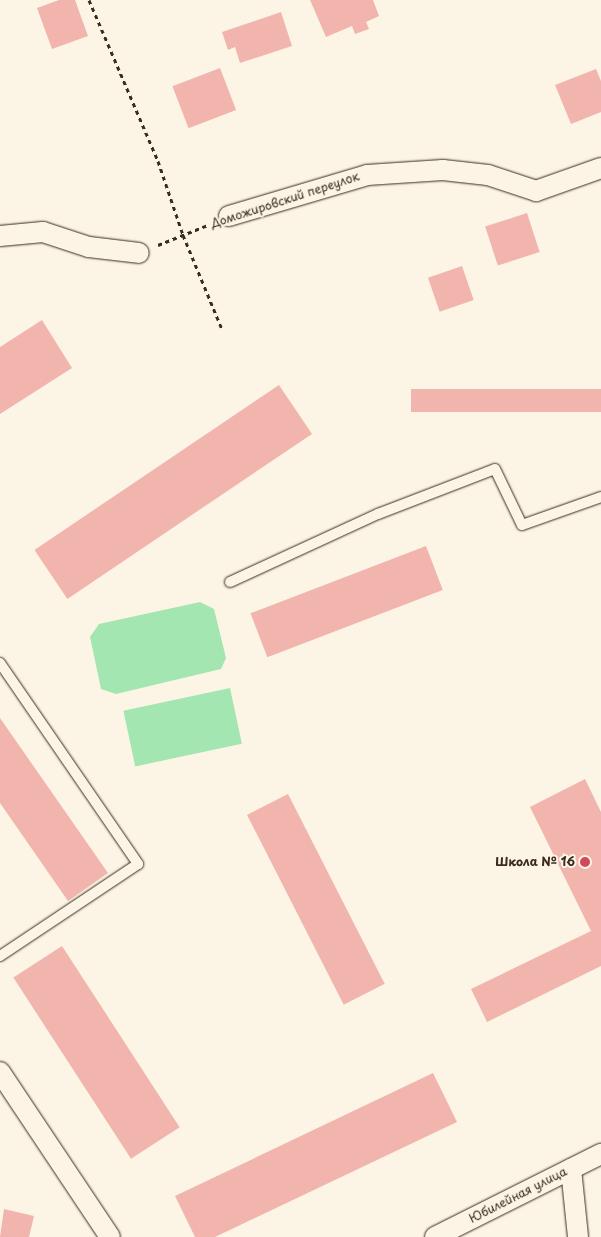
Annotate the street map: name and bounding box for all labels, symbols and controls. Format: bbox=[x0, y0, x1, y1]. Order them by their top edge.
street label: Доможировский переулок bbox=[209, 169, 361, 231]
place label: Школа № 16 bbox=[495, 855, 575, 869]
marker: Школа № 16 bbox=[579, 856, 591, 868]
street label: Юбилейная улица bbox=[467, 1164, 569, 1226]

